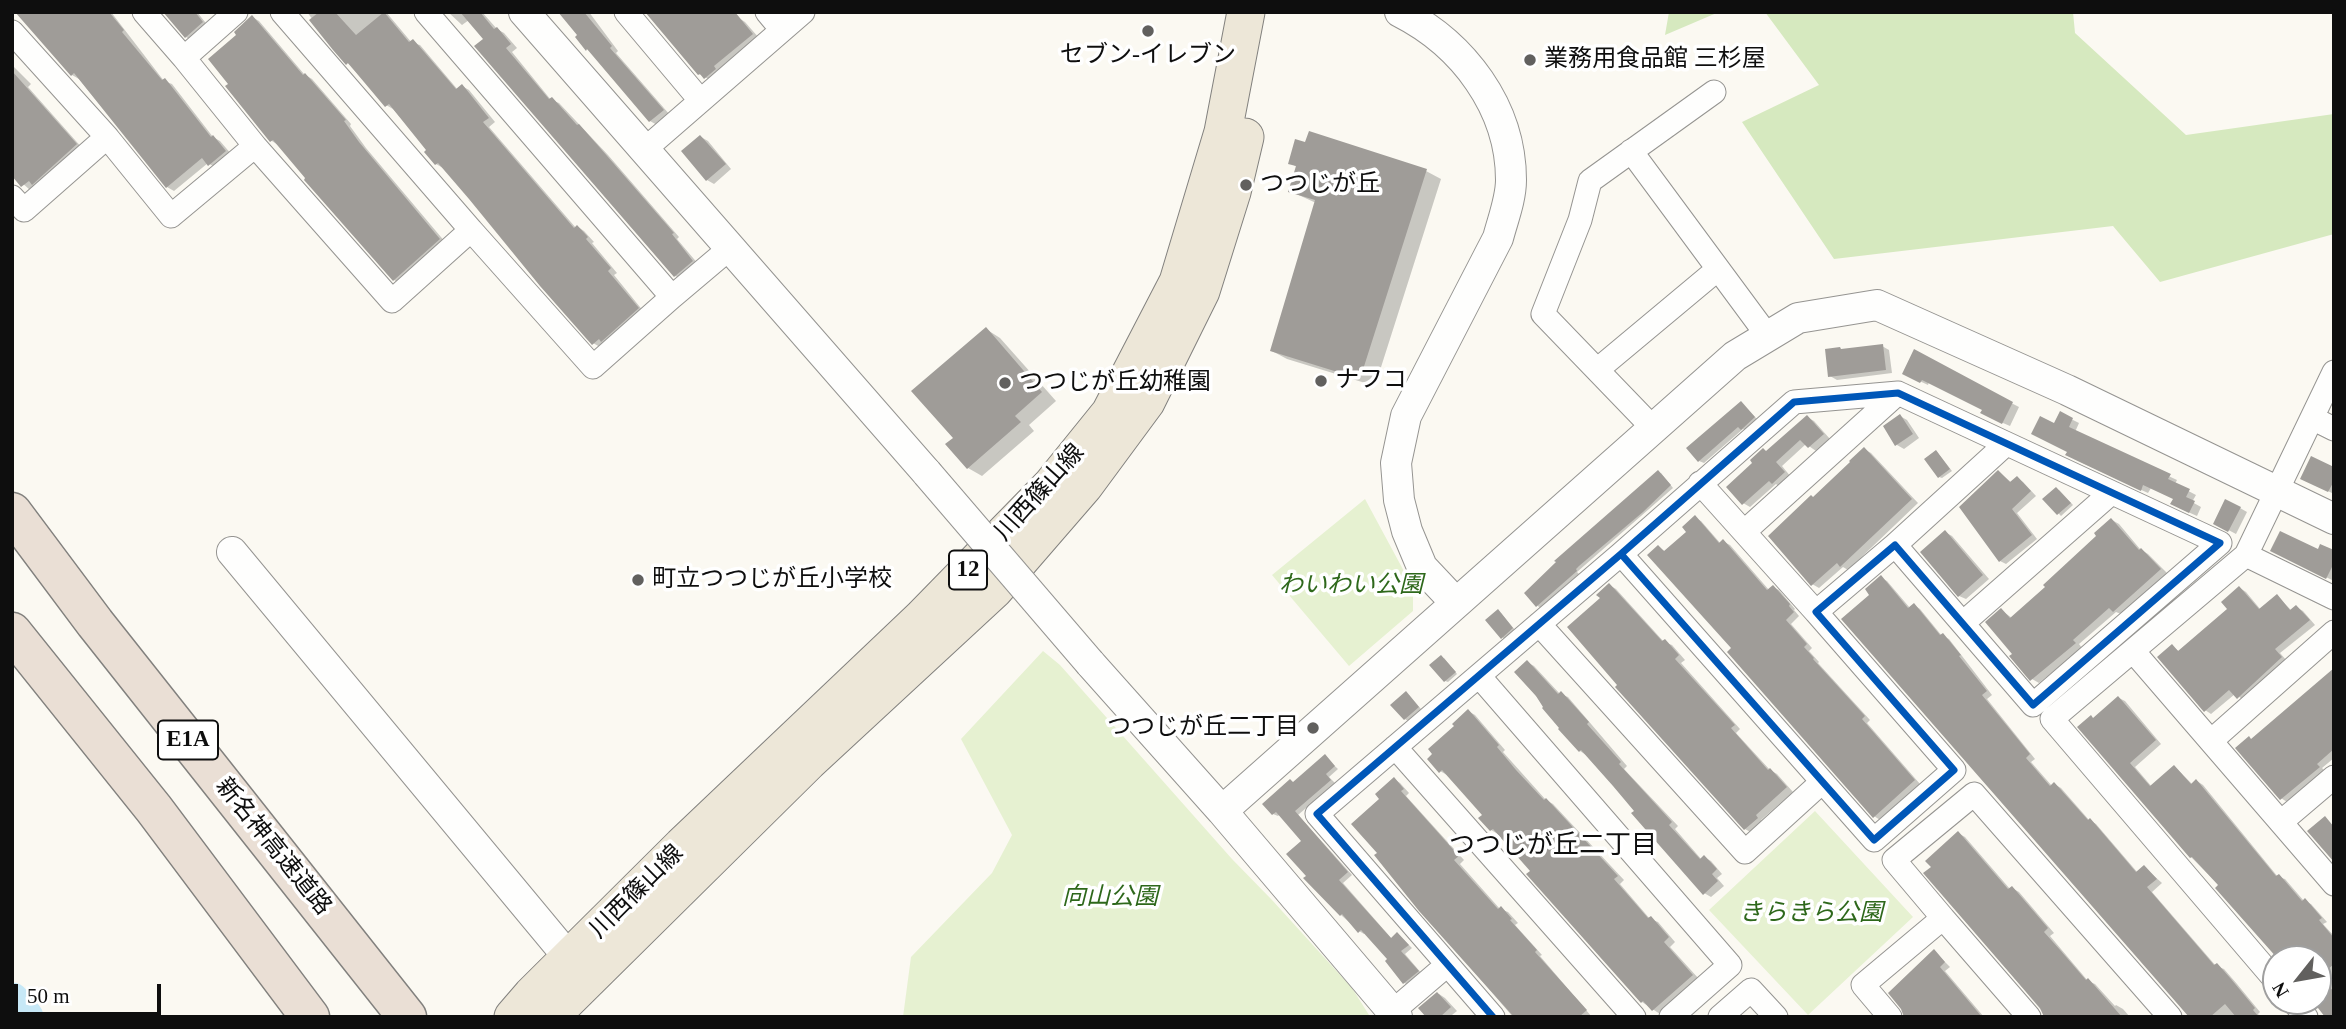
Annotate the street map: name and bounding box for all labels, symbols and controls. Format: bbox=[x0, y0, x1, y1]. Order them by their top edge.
marker: セブン-イレブン bbox=[1140, 23, 1156, 39]
place label: セブン-イレブン bbox=[1060, 42, 1236, 70]
place label: 業務用食品館 三杉屋 bbox=[1544, 46, 1766, 74]
marker: 業務用食品館 三杉屋 bbox=[1522, 52, 1538, 68]
place label: つつじが丘 bbox=[1260, 171, 1380, 199]
marker: つつじが丘 bbox=[1238, 177, 1254, 193]
place label: ナフコ bbox=[1335, 367, 1407, 395]
place label: つつじが丘幼稚園 bbox=[1019, 369, 1211, 397]
marker: ナフコ bbox=[1313, 373, 1329, 389]
marker: つつじが丘幼稚園 bbox=[997, 375, 1013, 391]
street label: 川西篠山線 bbox=[989, 439, 1091, 547]
road number: 12 bbox=[949, 550, 987, 590]
place label: 町立つつじが丘小学校 bbox=[652, 566, 892, 594]
marker: 町立つつじが丘小学校 bbox=[630, 572, 646, 588]
park label: わいわい公園 bbox=[1279, 572, 1423, 600]
place label: つつじが丘二丁目 bbox=[1107, 714, 1299, 742]
road number: E1A bbox=[158, 720, 218, 760]
marker: つつじが丘二丁目 bbox=[1305, 720, 1321, 736]
street label: 新名神高速道路 bbox=[209, 773, 337, 921]
district label: つつじが丘二丁目 bbox=[1449, 830, 1657, 862]
street label: 川西篠山線 bbox=[584, 839, 690, 945]
park label: 向山公園 bbox=[1062, 884, 1158, 912]
park label: きらきら公園 bbox=[1739, 900, 1883, 928]
north arrow bbox=[2262, 945, 2332, 1015]
scale bar bbox=[18, 970, 164, 1014]
text: N bbox=[2268, 979, 2293, 1001]
text: 50 m bbox=[27, 984, 70, 1008]

